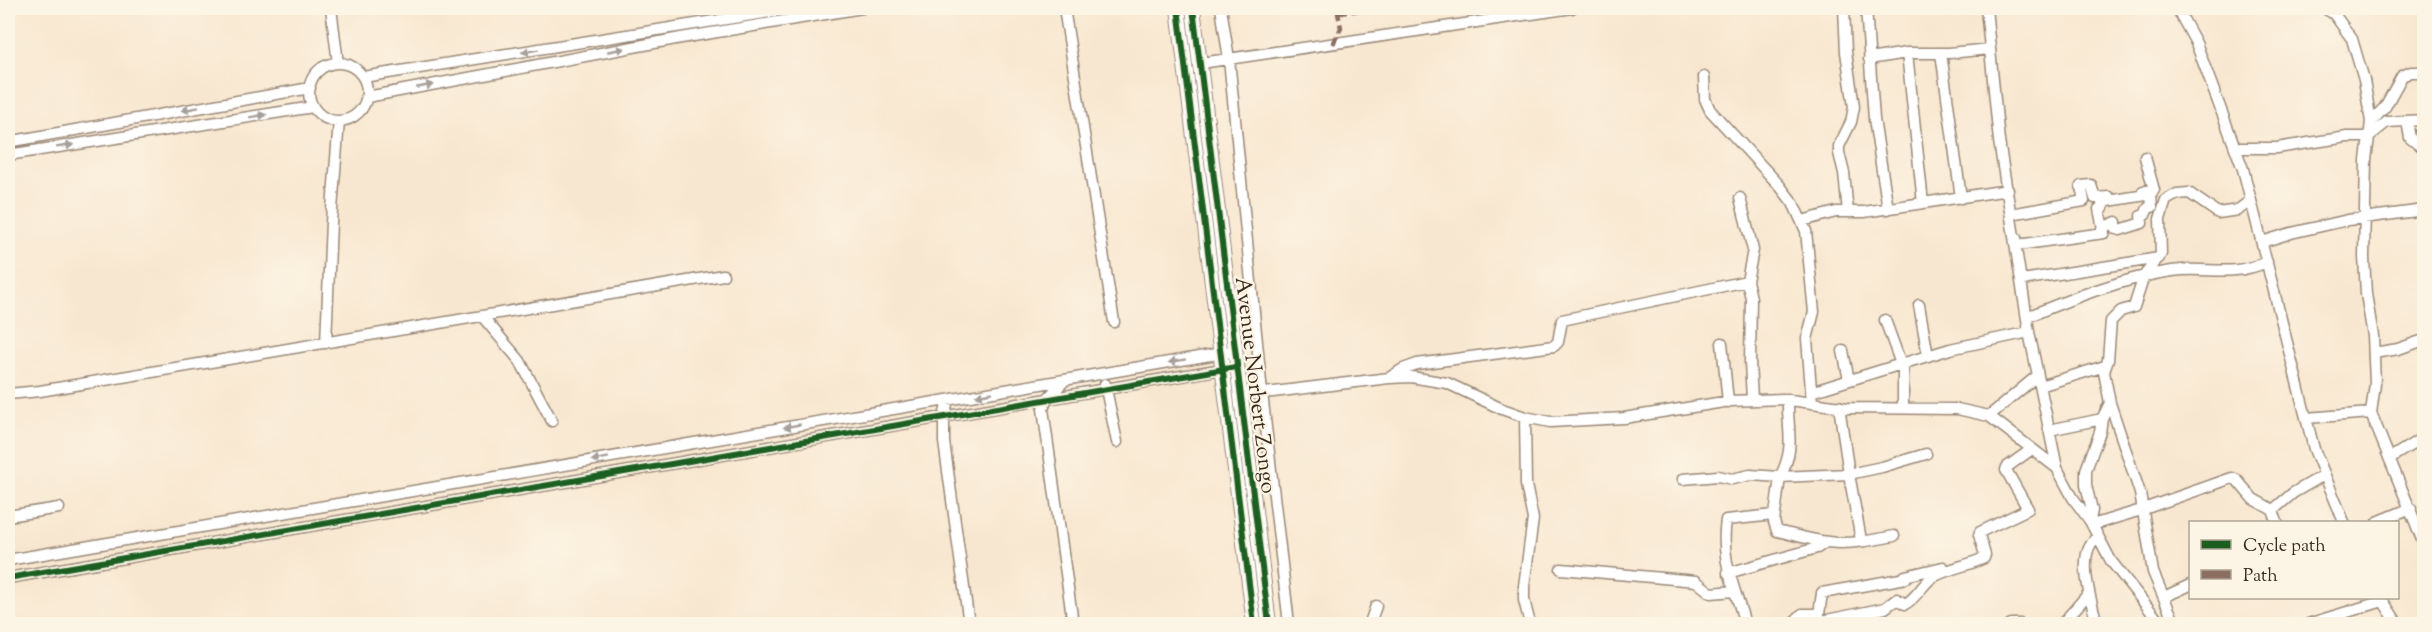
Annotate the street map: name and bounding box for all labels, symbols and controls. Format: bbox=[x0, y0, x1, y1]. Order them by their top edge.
one-way arrow bbox=[607, 45, 626, 54]
one-way arrow bbox=[521, 47, 540, 56]
one-way arrow bbox=[415, 81, 434, 90]
one-way arrow bbox=[181, 105, 200, 114]
one-way arrow bbox=[249, 111, 268, 120]
one-way arrow bbox=[56, 141, 75, 150]
street label: Avenue Norbert Zongo bbox=[1225, 275, 1283, 496]
one-way arrow bbox=[1167, 357, 1186, 366]
one-way arrow bbox=[975, 389, 994, 398]
one-way arrow bbox=[782, 422, 801, 431]
one-way arrow bbox=[590, 455, 609, 464]
legend bbox=[2189, 521, 2399, 599]
text: Cycle path bbox=[2243, 534, 2326, 560]
text: Path bbox=[2243, 564, 2278, 590]

